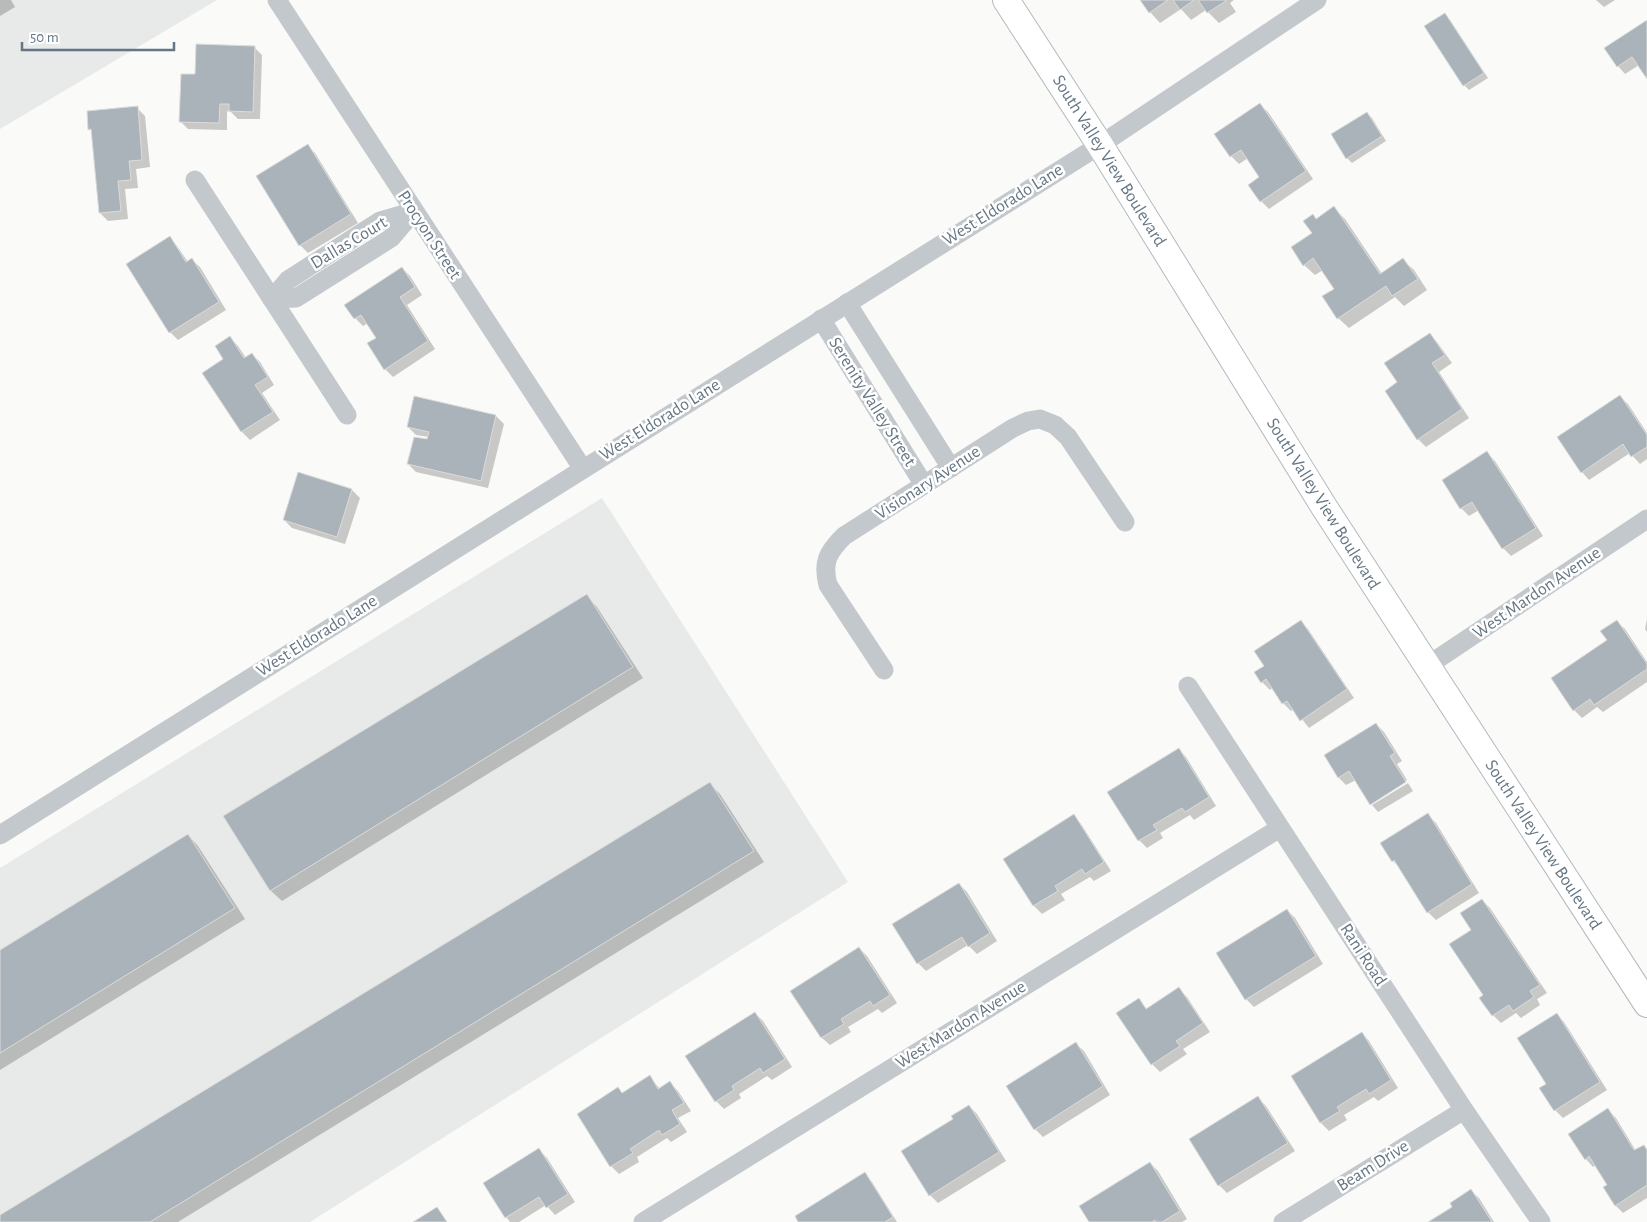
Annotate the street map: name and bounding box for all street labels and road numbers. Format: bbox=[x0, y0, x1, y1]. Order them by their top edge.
street label: South Valley View Boulevard bbox=[1049, 72, 1169, 250]
street label: West Eldorado Lane bbox=[940, 161, 1066, 249]
street label: Procyon Street bbox=[394, 188, 464, 283]
street label: Dallas Court bbox=[308, 213, 390, 273]
street label: Serenity Valley Street bbox=[825, 334, 919, 470]
street label: West Eldorado Lane bbox=[597, 376, 723, 464]
street label: South Valley View Boulevard bbox=[1263, 415, 1383, 593]
street label: Visionary Avenue bbox=[872, 443, 984, 523]
street label: West Mardon Avenue bbox=[1470, 544, 1604, 642]
street label: West Eldorado Lane bbox=[254, 592, 380, 680]
street label: South Valley View Boulevard bbox=[1481, 757, 1605, 933]
street label: Rani Road bbox=[1336, 921, 1390, 989]
street label: West Mardon Avenue bbox=[893, 978, 1029, 1072]
street label: Beam Drive bbox=[1334, 1137, 1412, 1195]

